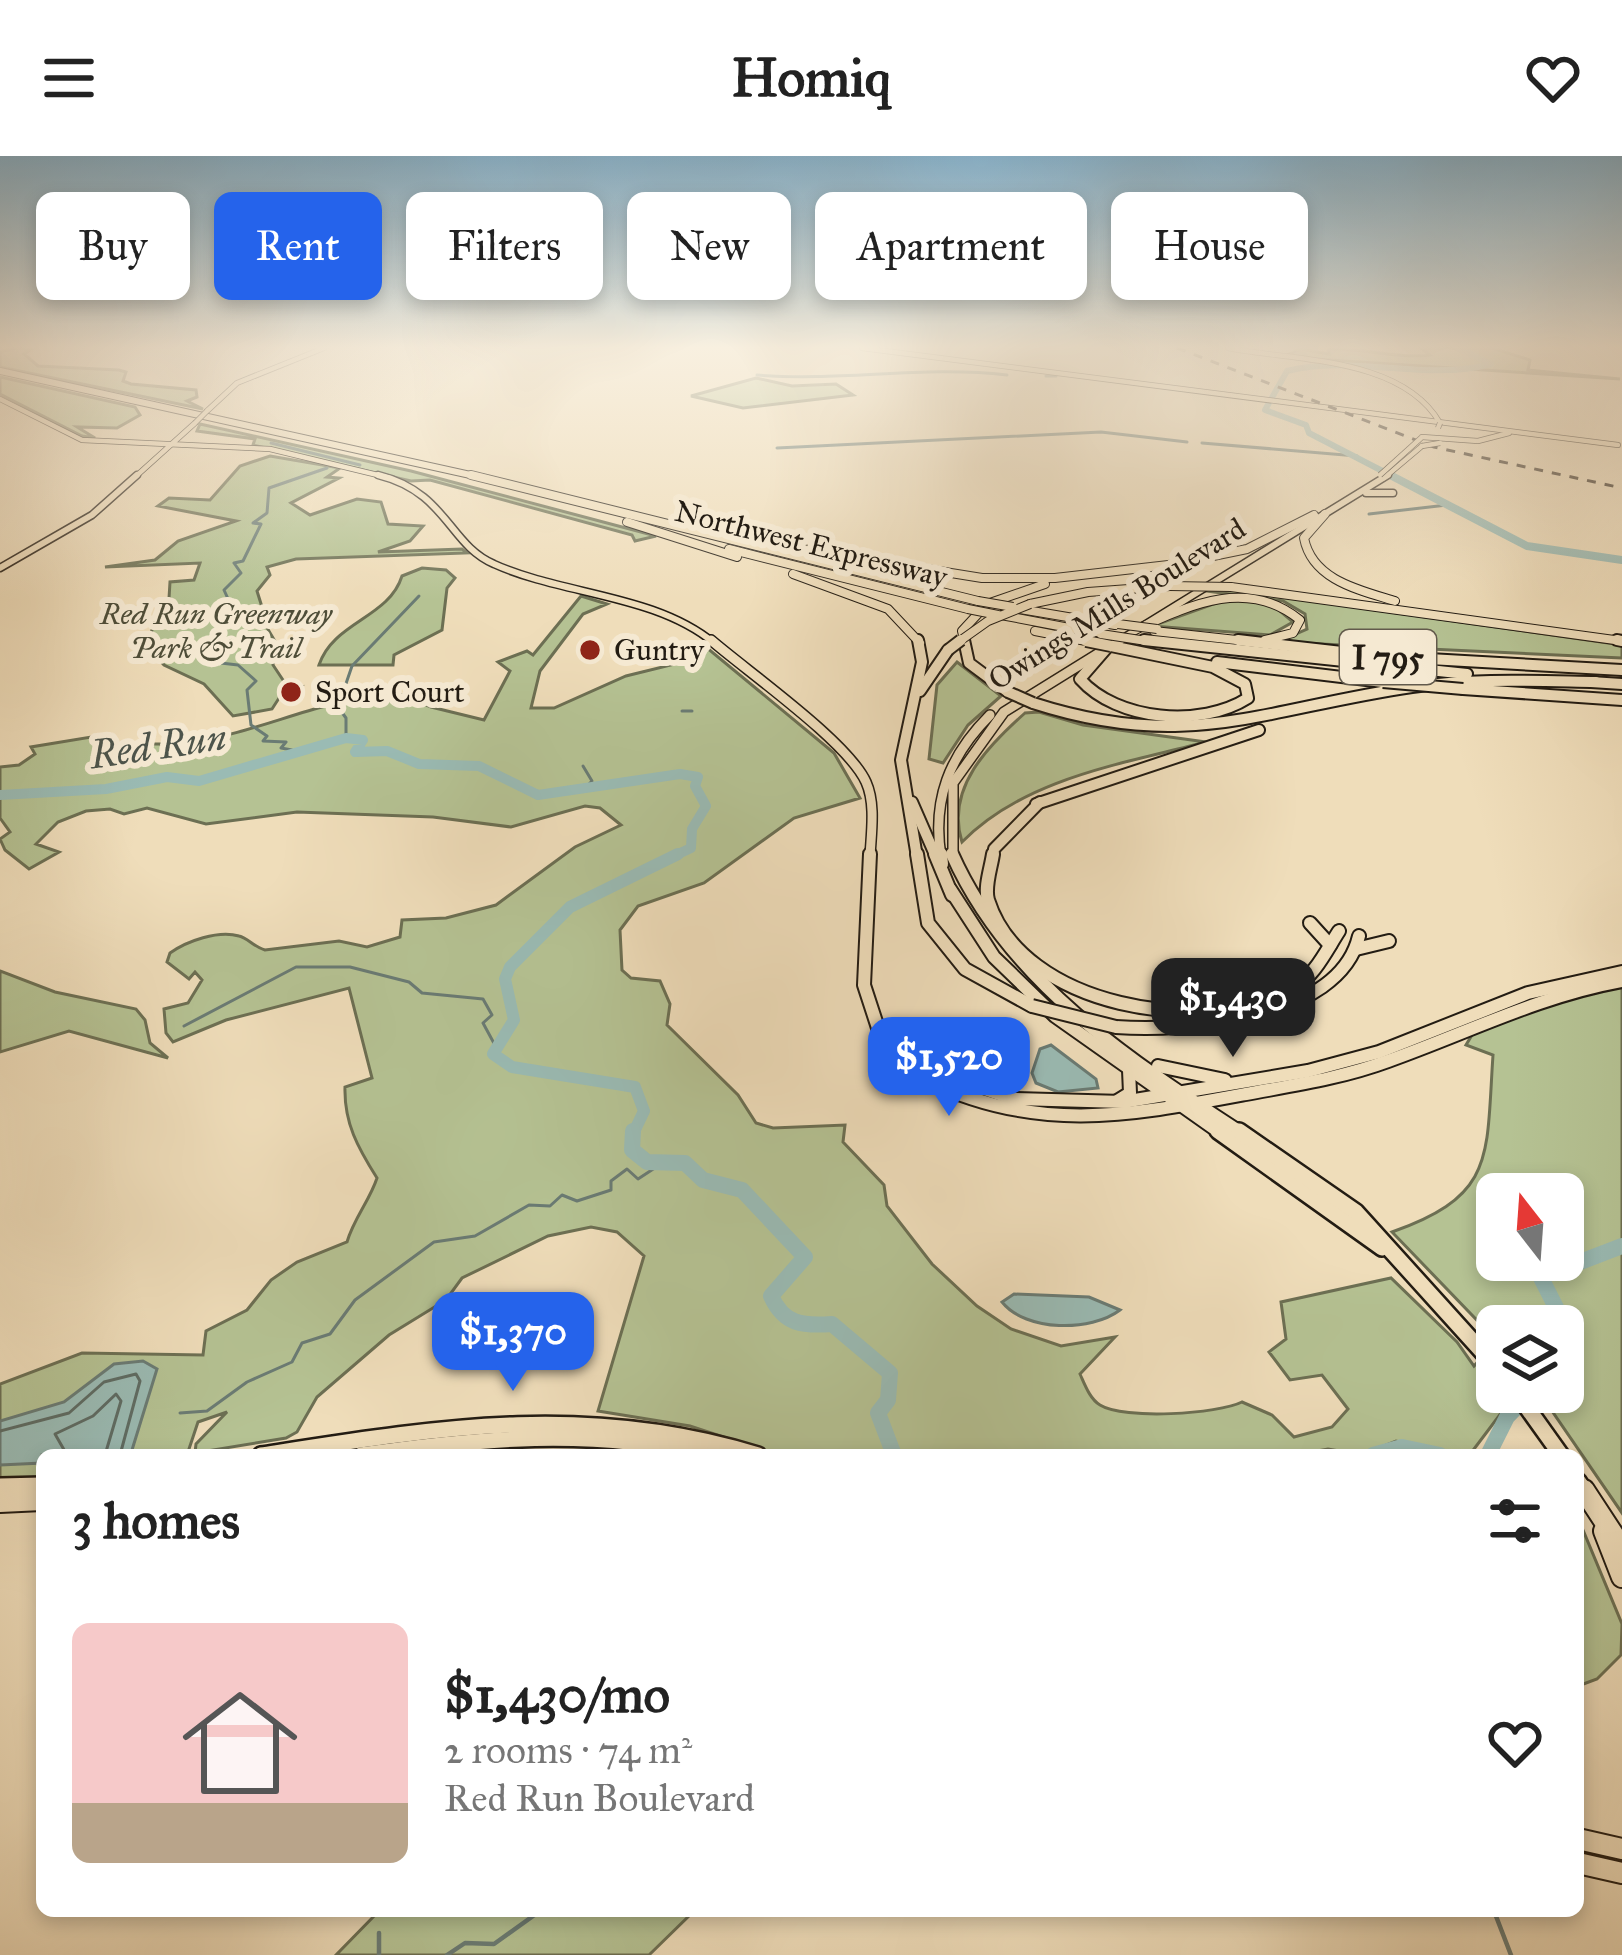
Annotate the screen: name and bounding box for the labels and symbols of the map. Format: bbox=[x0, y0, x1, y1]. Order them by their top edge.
street label: Northwest Expressway bbox=[671, 493, 952, 595]
street label: Owings Mills Boulevard bbox=[982, 510, 1252, 698]
park label: Red Run Greenway Park & Trail bbox=[99, 596, 334, 666]
road number: I 795 bbox=[1340, 630, 1436, 684]
place label: Guntry bbox=[614, 632, 705, 668]
marker: Guntry bbox=[577, 637, 603, 663]
place label: Sport Court bbox=[315, 674, 465, 710]
marker: Sport Court bbox=[278, 679, 304, 705]
water label: Red Run bbox=[85, 713, 229, 780]
pin: $1,430 bbox=[1135, 958, 1331, 1060]
pin: $1,520 bbox=[851, 1017, 1047, 1119]
north arrow bbox=[1476, 1173, 1584, 1281]
pin: $1,370 bbox=[415, 1292, 611, 1394]

